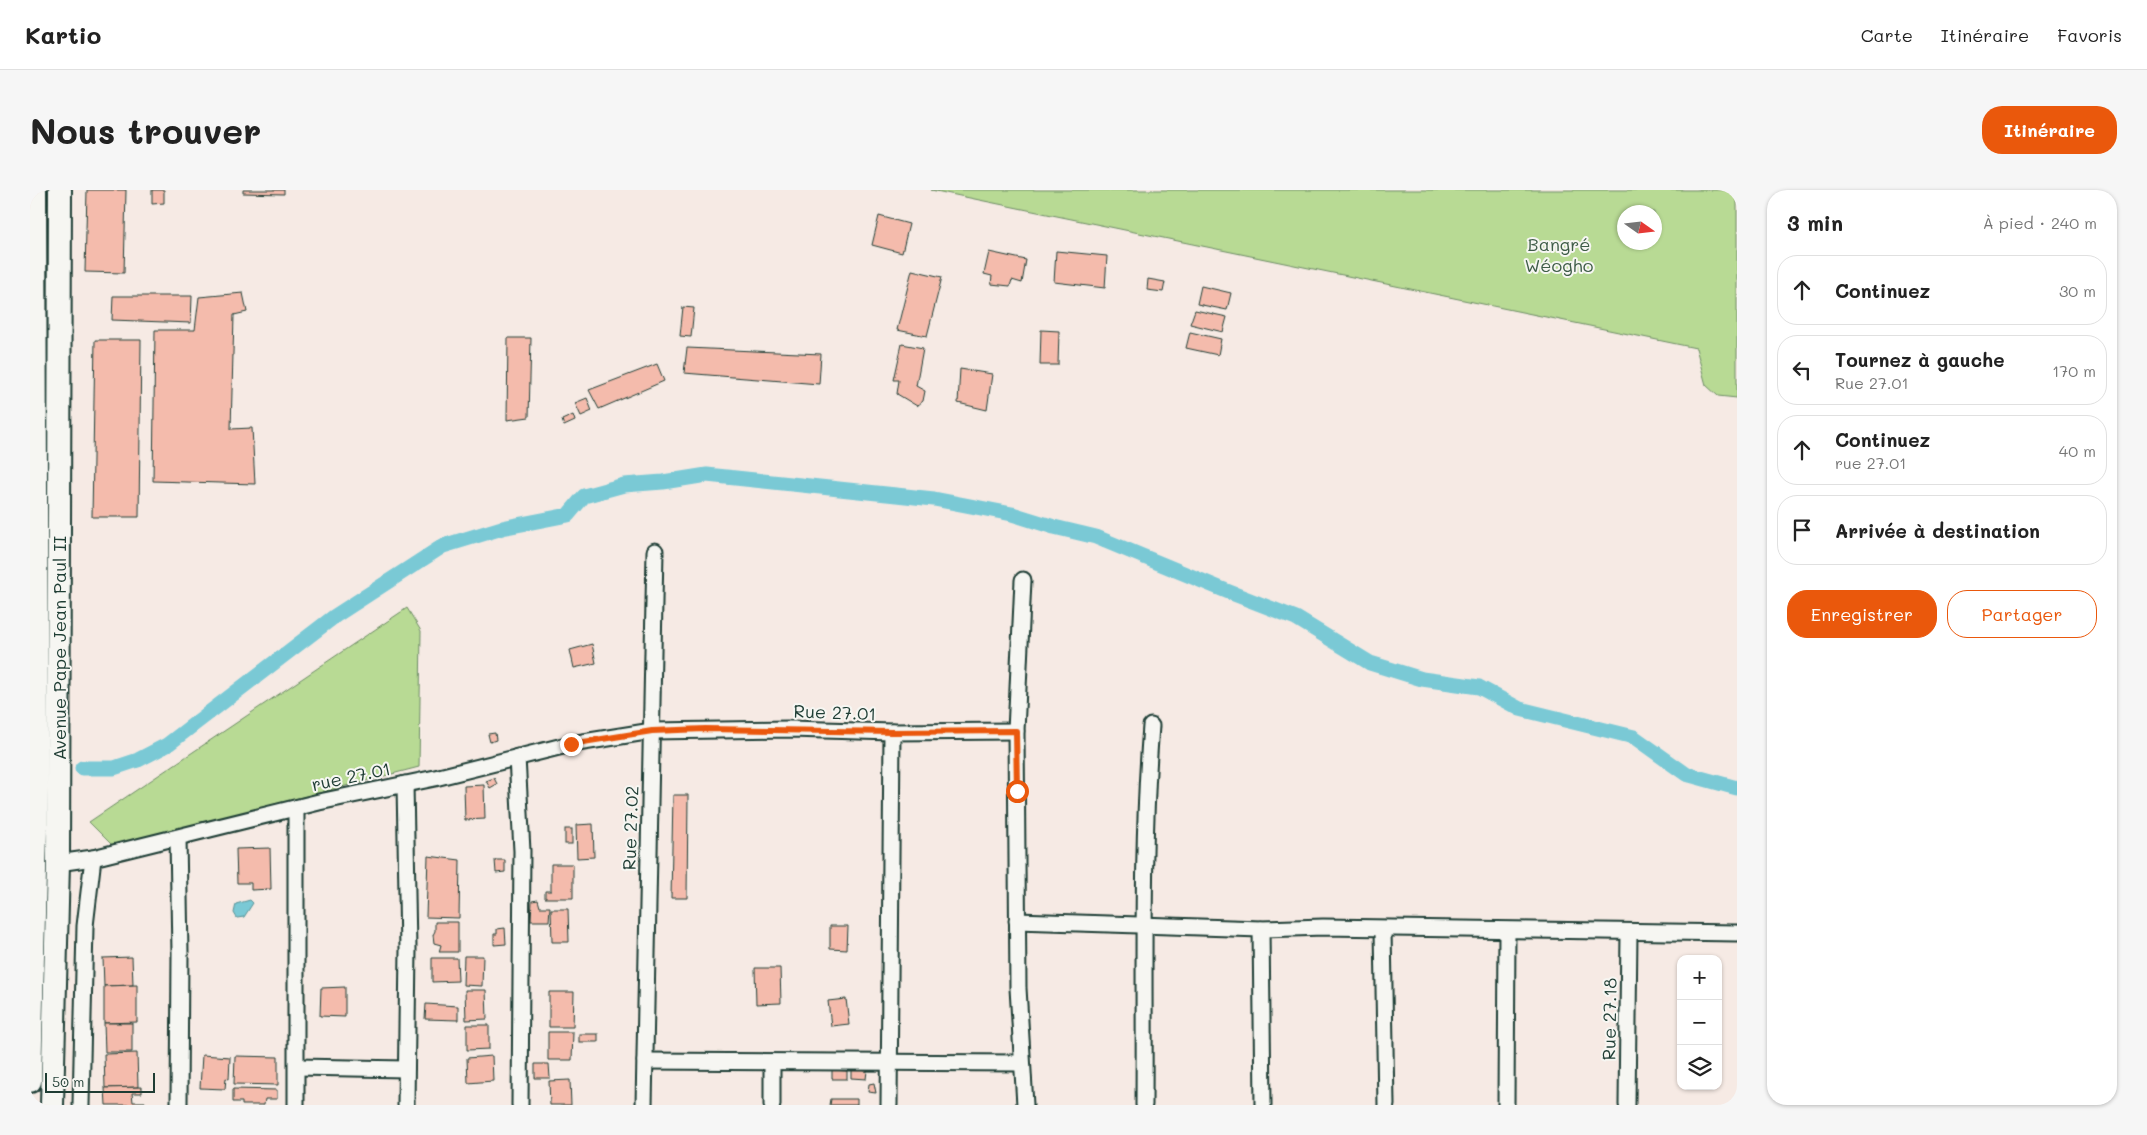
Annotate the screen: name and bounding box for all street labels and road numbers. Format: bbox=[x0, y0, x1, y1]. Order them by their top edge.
street label: Avenue Pape Jean Paul II bbox=[47, 536, 71, 760]
street label: Rue 27.01 bbox=[793, 699, 877, 725]
street label: rue 27.01 bbox=[309, 756, 393, 796]
street label: Rue 27.02 bbox=[617, 785, 643, 871]
street label: Rue 27.18 bbox=[1596, 977, 1622, 1061]

